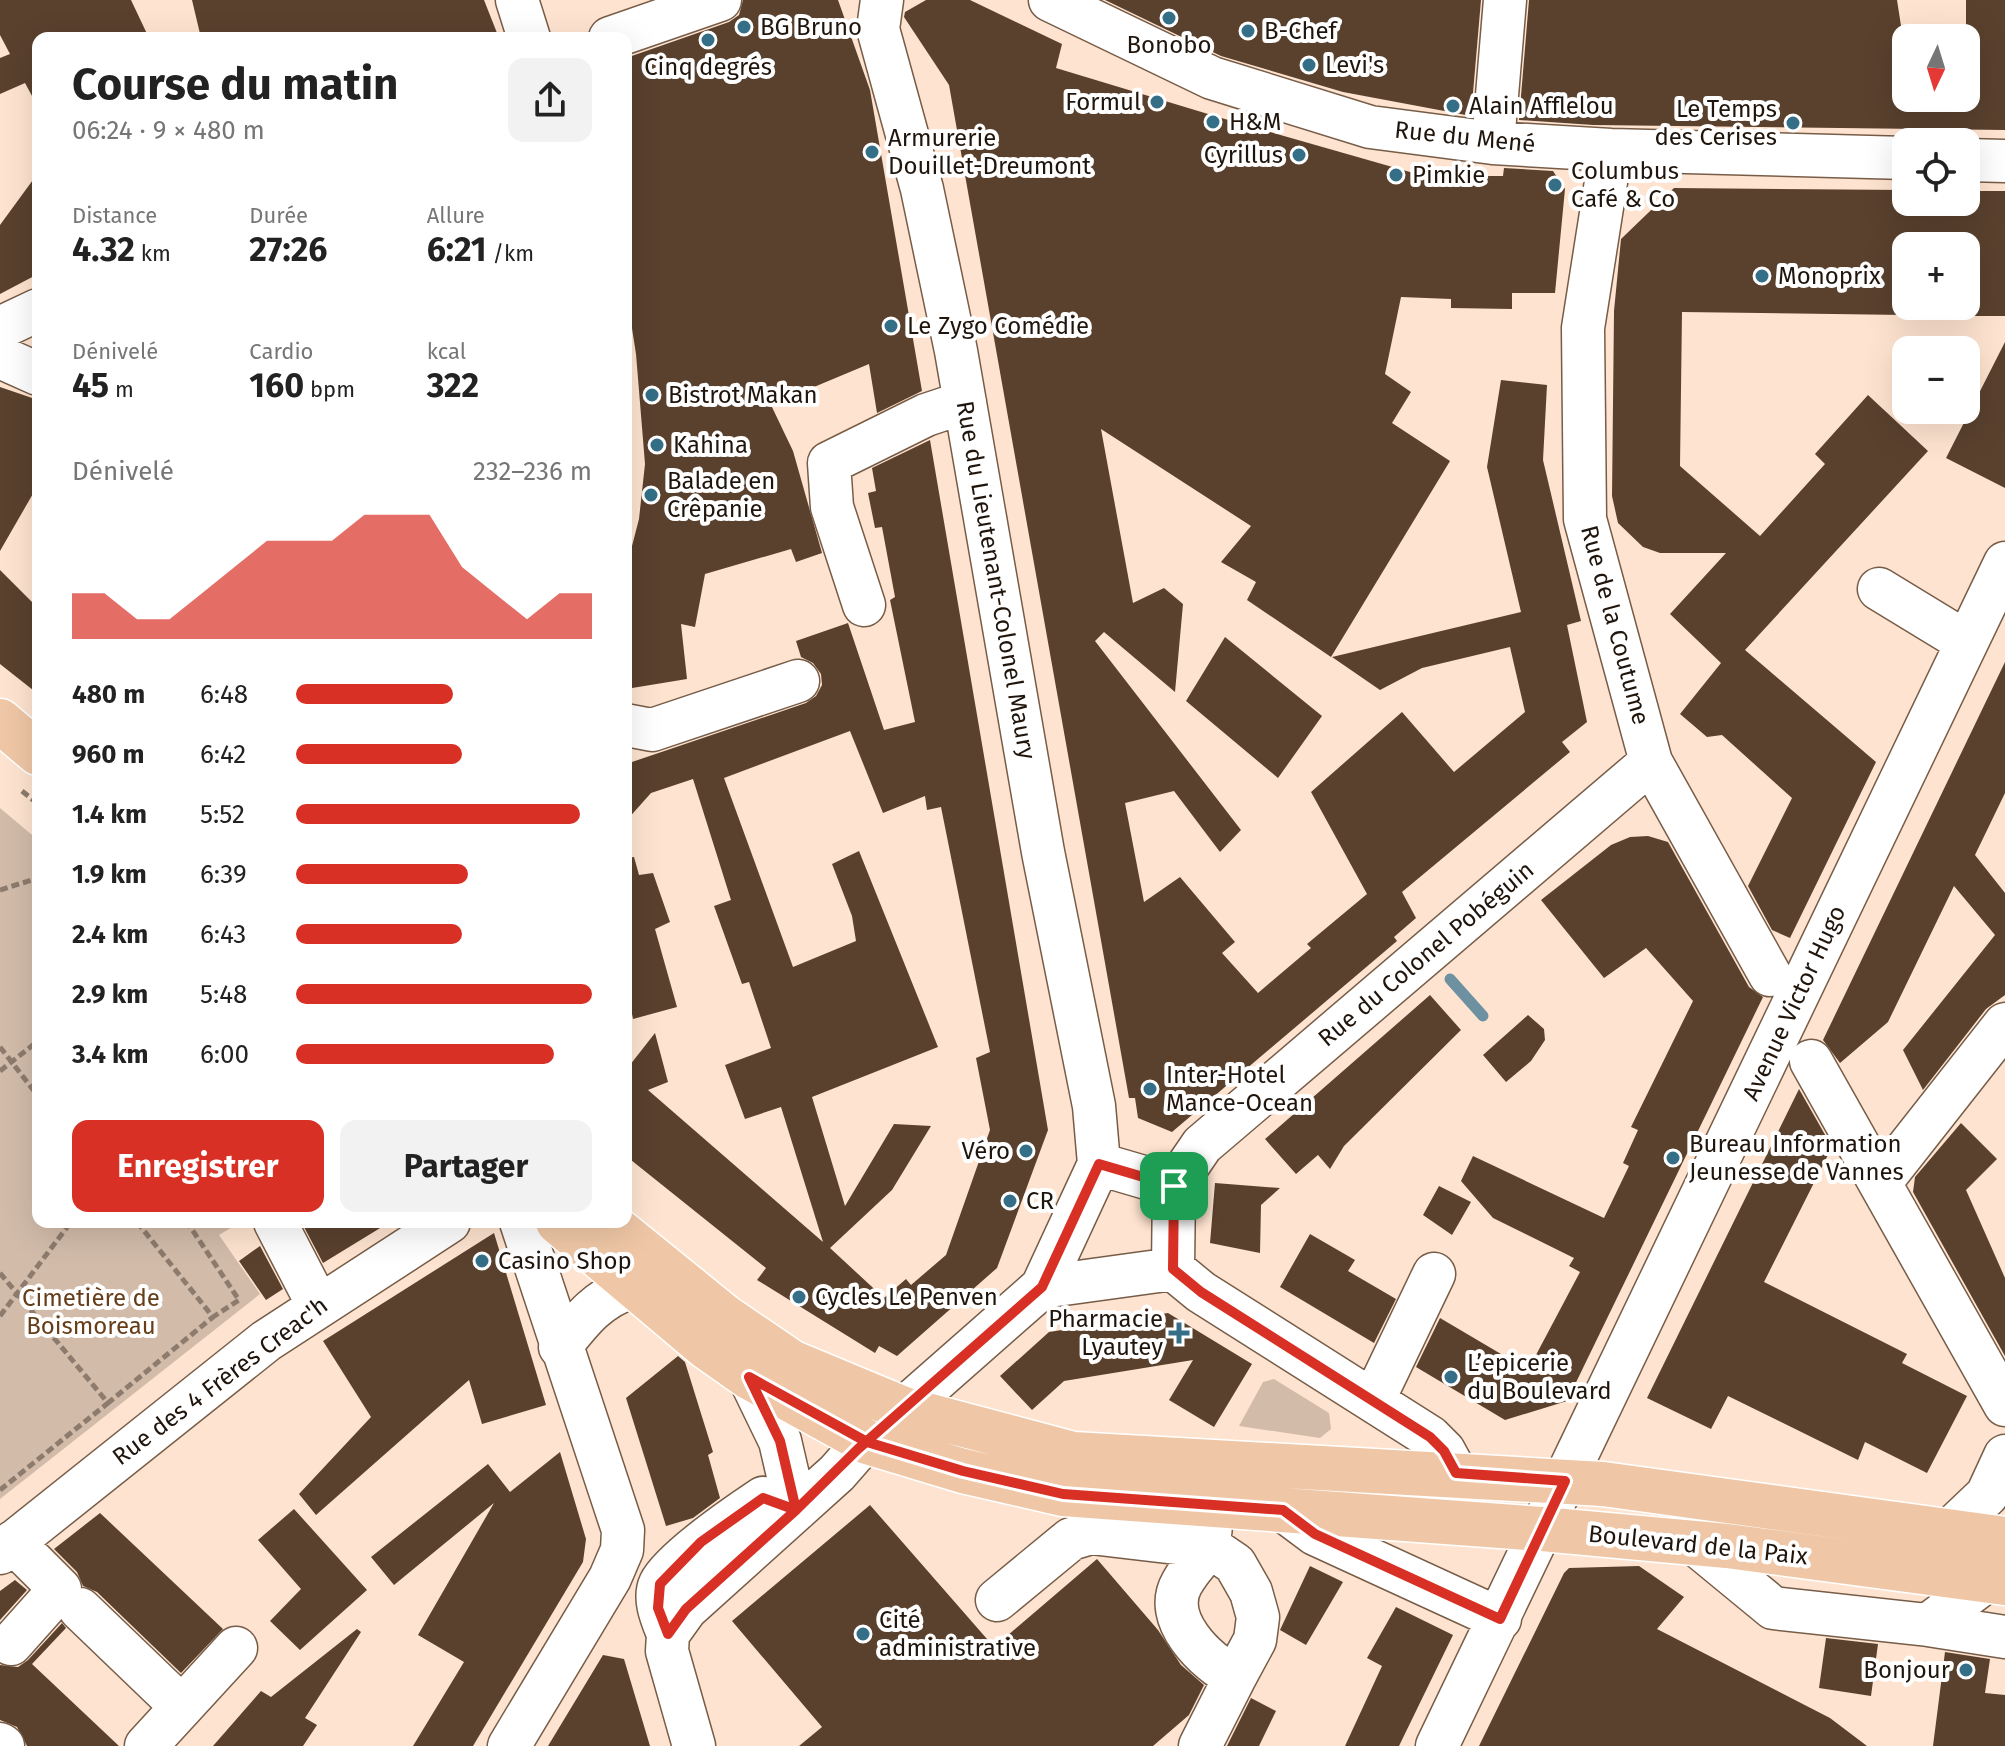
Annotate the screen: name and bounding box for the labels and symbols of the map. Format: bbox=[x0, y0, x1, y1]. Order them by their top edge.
marker: Bonobo bbox=[1160, 9, 1178, 27]
place label: BG Bruno bbox=[760, 13, 862, 41]
place label: B-Chef bbox=[1264, 17, 1339, 45]
marker: BG Bruno bbox=[735, 18, 753, 36]
marker: B-Chef bbox=[1239, 22, 1257, 40]
north arrow bbox=[1892, 24, 1980, 112]
marker: Cinq degrés bbox=[699, 31, 717, 49]
place label: Bonobo bbox=[1127, 31, 1211, 59]
place label: Levi's bbox=[1325, 51, 1384, 79]
place label: Cinq degrés bbox=[644, 53, 772, 81]
marker: Levi's bbox=[1300, 56, 1318, 74]
place label: Formul bbox=[1065, 88, 1141, 116]
place label: Alain Afflelou bbox=[1469, 92, 1614, 120]
marker: Formul bbox=[1148, 93, 1166, 111]
place label: Le Temps des Cerises bbox=[1654, 95, 1777, 151]
marker: Alain Afflelou bbox=[1444, 97, 1462, 115]
place label: H&M bbox=[1229, 108, 1282, 136]
marker: H&M bbox=[1204, 113, 1222, 131]
marker: Le Temps des Cerises bbox=[1784, 114, 1802, 132]
street label: Rue du Mené bbox=[1393, 116, 1537, 158]
place label: Armurerie Douillet-Dreumont bbox=[888, 124, 1091, 180]
place label: Cyrillus bbox=[1204, 141, 1283, 169]
marker: Armurerie Douillet-Dreumont bbox=[863, 143, 881, 161]
marker: Cyrillus bbox=[1290, 146, 1308, 164]
place label: Columbus Café & Co bbox=[1571, 157, 1679, 213]
place label: Pimkie bbox=[1412, 161, 1485, 189]
marker: Pimkie bbox=[1387, 166, 1405, 184]
marker: Columbus Café & Co bbox=[1546, 176, 1564, 194]
place label: Monoprix bbox=[1778, 262, 1881, 290]
marker: Monoprix bbox=[1753, 267, 1771, 285]
place label: Le Zygo Comédie bbox=[907, 312, 1089, 340]
marker: Le Zygo Comédie bbox=[882, 317, 900, 335]
place label: Bistrot Makan bbox=[668, 381, 818, 409]
marker: Bistrot Makan bbox=[643, 386, 661, 404]
street label: Rue du Lieutenant-Colonel Maury bbox=[951, 399, 1041, 762]
place label: Kahina bbox=[673, 431, 748, 459]
marker: Kahina bbox=[648, 436, 666, 454]
place label: Balade en Crêpanie bbox=[667, 467, 775, 523]
marker: Balade en Crêpanie bbox=[642, 486, 660, 504]
street label: Rue de la Coutume bbox=[1575, 522, 1655, 728]
street label: Rue du Colonel Pobéguin bbox=[1313, 856, 1539, 1052]
street label: Avenue Victor Hugo bbox=[1737, 901, 1851, 1105]
place label: Inter-Hotel Mance-Ocean bbox=[1166, 1061, 1313, 1117]
marker: Inter-Hotel Mance-Ocean bbox=[1141, 1080, 1159, 1098]
place label: Bureau Information Jeunesse de Vannes bbox=[1689, 1130, 1904, 1186]
place label: Véro bbox=[962, 1137, 1010, 1165]
marker: Véro bbox=[1017, 1142, 1035, 1160]
marker: Bureau Information Jeunesse de Vannes bbox=[1664, 1149, 1682, 1167]
pin bbox=[1140, 1152, 1208, 1220]
place label: CR bbox=[1026, 1187, 1054, 1215]
marker: CR bbox=[1001, 1192, 1019, 1210]
place label: Casino Shop bbox=[498, 1247, 632, 1275]
marker: Casino Shop bbox=[473, 1252, 491, 1270]
place label: Cycles Le Penven bbox=[815, 1283, 998, 1311]
park label: Cimetière de Boismoreau bbox=[22, 1284, 160, 1340]
marker: Cycles Le Penven bbox=[790, 1288, 808, 1306]
street label: Rue des 4 Frères Creac'h bbox=[107, 1291, 333, 1471]
place label: Pharmacie Lyautey bbox=[1048, 1305, 1163, 1361]
marker: Pharmacie Lyautey bbox=[1170, 1324, 1188, 1342]
place label: L’epicerie du Boulevard bbox=[1467, 1349, 1612, 1405]
marker: L’epicerie du Boulevard bbox=[1442, 1368, 1460, 1386]
street label: Boulevard de la Paix bbox=[1587, 1520, 1809, 1570]
place label: Cité administrative bbox=[879, 1606, 1036, 1662]
marker: Cité administrative bbox=[854, 1625, 872, 1643]
place label: Bonjour bbox=[1863, 1656, 1951, 1684]
marker: Bonjour bbox=[1957, 1661, 1975, 1679]

